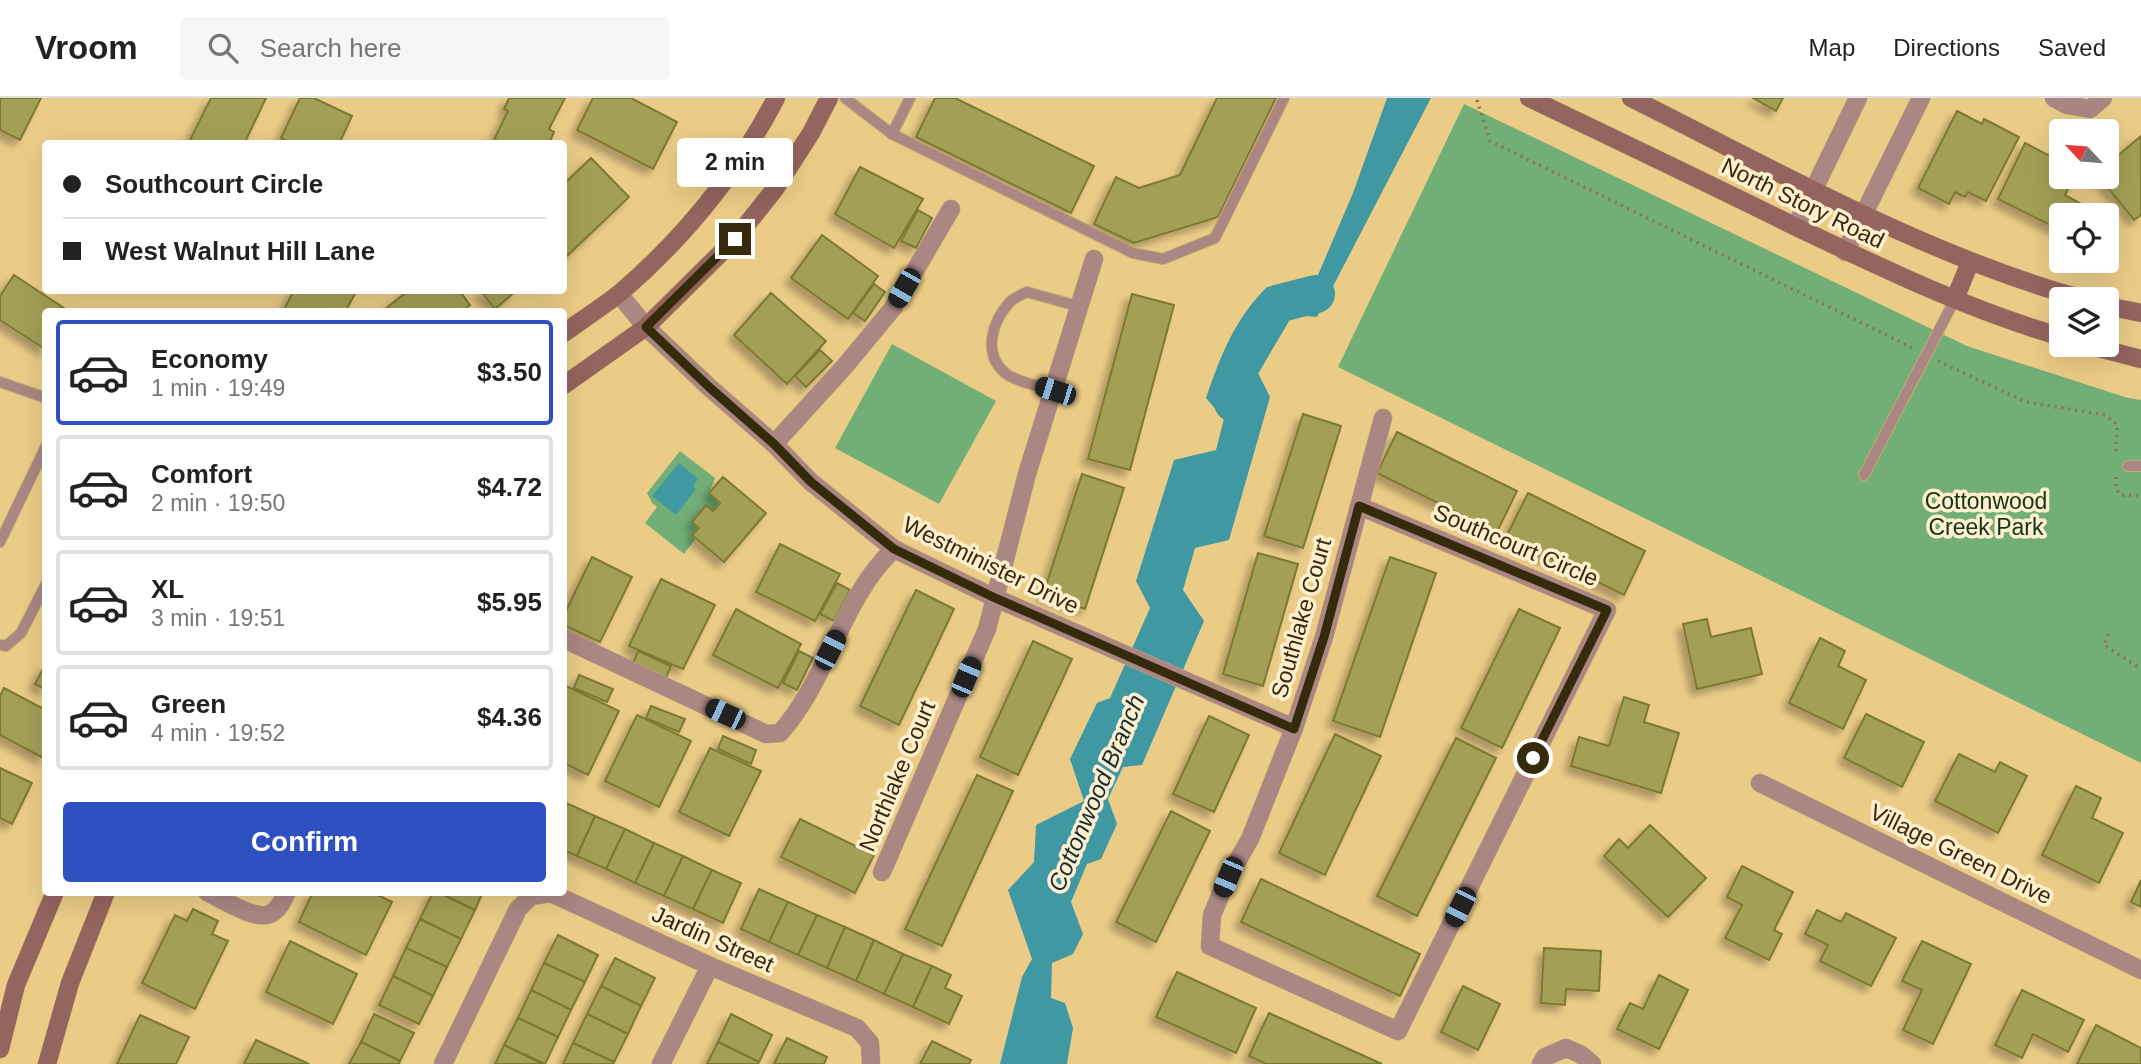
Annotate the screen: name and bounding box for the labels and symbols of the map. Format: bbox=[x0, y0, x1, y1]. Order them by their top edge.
north arrow bbox=[2049, 119, 2119, 189]
callout: 2 min bbox=[677, 138, 793, 186]
street label: North Story Road bbox=[1717, 152, 1889, 254]
route end bbox=[719, 223, 751, 255]
car bbox=[885, 265, 924, 311]
car bbox=[1032, 375, 1079, 407]
park label: Cottonwood Creek Park bbox=[1925, 488, 2047, 540]
street label: Southcourt Circle bbox=[1430, 499, 1602, 591]
street label: Westminister Drive bbox=[899, 511, 1083, 619]
street label: Southlake Court bbox=[1266, 535, 1336, 701]
car bbox=[812, 627, 849, 673]
car bbox=[949, 654, 984, 700]
water label: Cottonwood Branch bbox=[1042, 691, 1150, 895]
car bbox=[702, 696, 749, 732]
street label: Northlake Court bbox=[854, 696, 941, 855]
route start bbox=[1517, 742, 1549, 774]
street label: Village Green Drive bbox=[1866, 799, 2056, 909]
car bbox=[1211, 854, 1246, 900]
car bbox=[1442, 884, 1479, 930]
street label: Jardin Street bbox=[648, 901, 778, 978]

